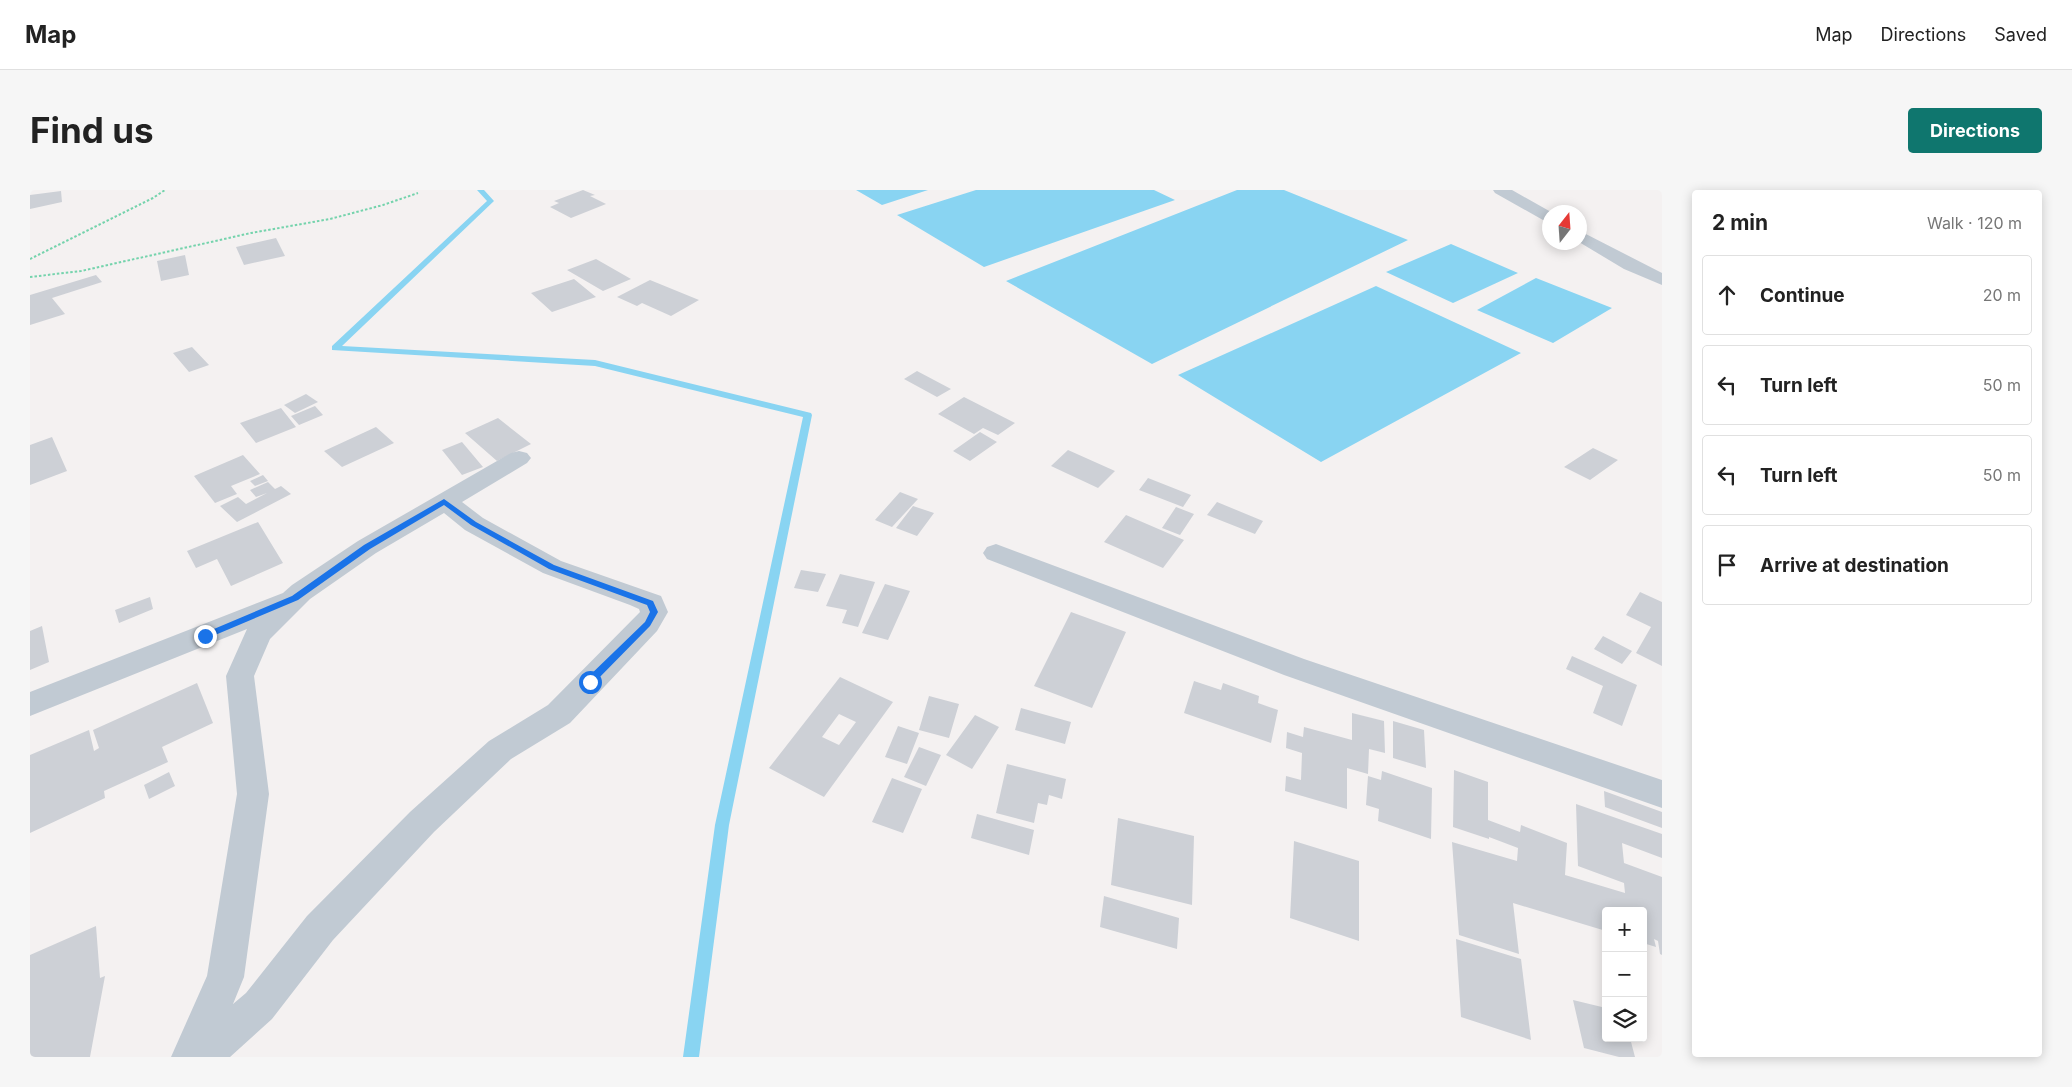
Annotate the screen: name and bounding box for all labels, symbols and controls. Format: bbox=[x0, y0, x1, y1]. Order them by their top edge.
text: Map bbox=[25, 20, 76, 49]
text: Map bbox=[1815, 24, 1853, 45]
text: Directions bbox=[1881, 24, 1966, 45]
text: Saved bbox=[1994, 24, 2047, 45]
button: Directions bbox=[1908, 108, 2042, 153]
text: Find us bbox=[30, 109, 154, 151]
north arrow bbox=[1542, 205, 1587, 250]
text: 2 min bbox=[1712, 210, 1768, 235]
text: Walk · 120 m bbox=[1927, 213, 2022, 233]
icon: ahead bbox=[1713, 281, 1741, 309]
text: Continue bbox=[1760, 284, 1845, 307]
text: 20 m bbox=[1983, 285, 2021, 305]
icon: left bbox=[1713, 371, 1741, 399]
text: Turn left bbox=[1760, 374, 1838, 397]
text: 50 m bbox=[1983, 375, 2021, 395]
icon: left bbox=[1713, 461, 1741, 489]
text: Turn left bbox=[1760, 464, 1838, 487]
text: 50 m bbox=[1983, 465, 2021, 485]
icon: arrive bbox=[1713, 551, 1741, 579]
text: Arrive at destination bbox=[1760, 554, 1949, 577]
route end bbox=[194, 625, 217, 648]
route start bbox=[579, 671, 602, 694]
map controls bbox=[1602, 907, 1647, 1042]
button: + bbox=[1602, 907, 1647, 952]
button: − bbox=[1602, 952, 1647, 997]
button: layers bbox=[1602, 997, 1647, 1042]

